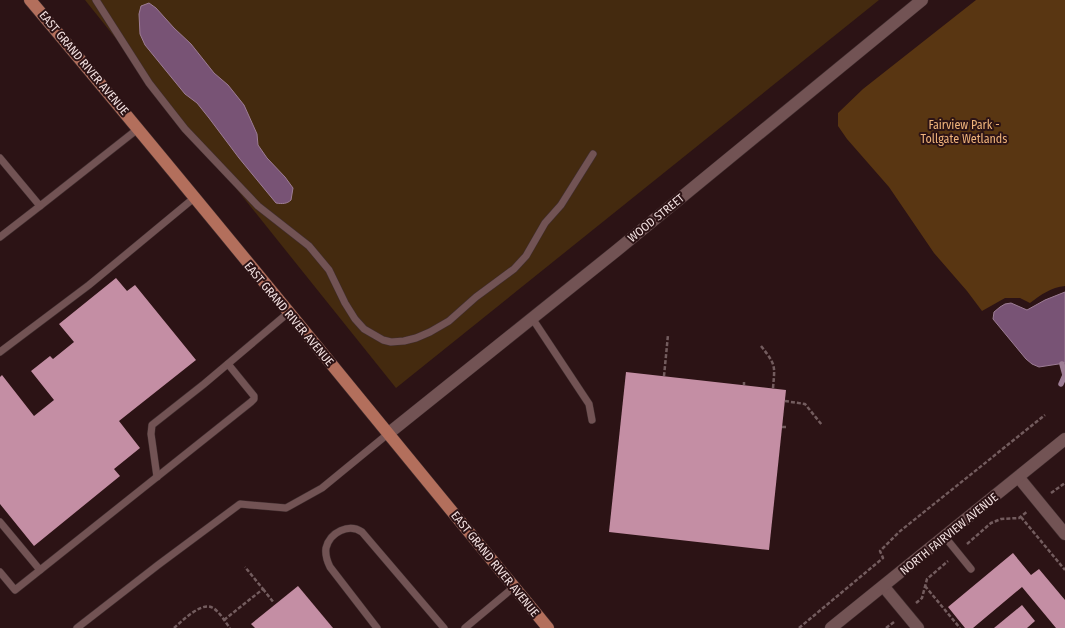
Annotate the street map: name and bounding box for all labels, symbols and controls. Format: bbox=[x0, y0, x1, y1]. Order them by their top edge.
street label: EAST GRAND RIVER AVENUE bbox=[36, 8, 132, 118]
park label: Fairview Park - Tollgate Wetlands bbox=[921, 118, 1007, 146]
street label: WOOD STREET bbox=[625, 191, 687, 245]
street label: EAST GRAND RIVER AVENUE bbox=[241, 259, 337, 369]
street label: NORTH FAIRVIEW AVENUE bbox=[897, 490, 1001, 578]
street label: EAST GRAND RIVER AVENUE bbox=[448, 509, 542, 620]

